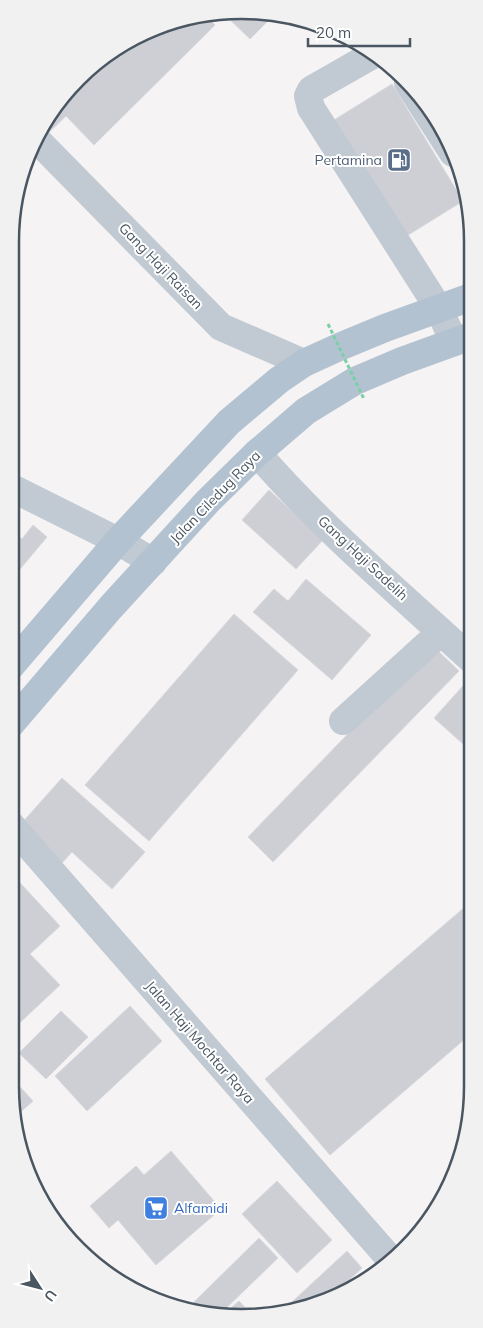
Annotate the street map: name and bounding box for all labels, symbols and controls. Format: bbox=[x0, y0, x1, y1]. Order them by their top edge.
scale bar bbox=[308, 15, 410, 47]
text: 20 m bbox=[316, 23, 351, 42]
fuel station icon: Pertamina bbox=[386, 147, 412, 173]
place label: Pertamina bbox=[315, 151, 382, 169]
street label: Gang Haji Raisan bbox=[115, 219, 207, 313]
street label: Jalan Ciledug Raya bbox=[166, 447, 264, 547]
street label: Gang Haji Sadelih bbox=[314, 512, 412, 604]
street label: Jalan Haji Mochtar Raya bbox=[142, 977, 258, 1107]
supermarket icon: Alfamidi bbox=[143, 1195, 169, 1221]
place label: Alfamidi bbox=[174, 1199, 228, 1217]
north arrow bbox=[15, 1263, 65, 1313]
text: U bbox=[40, 1286, 61, 1305]

